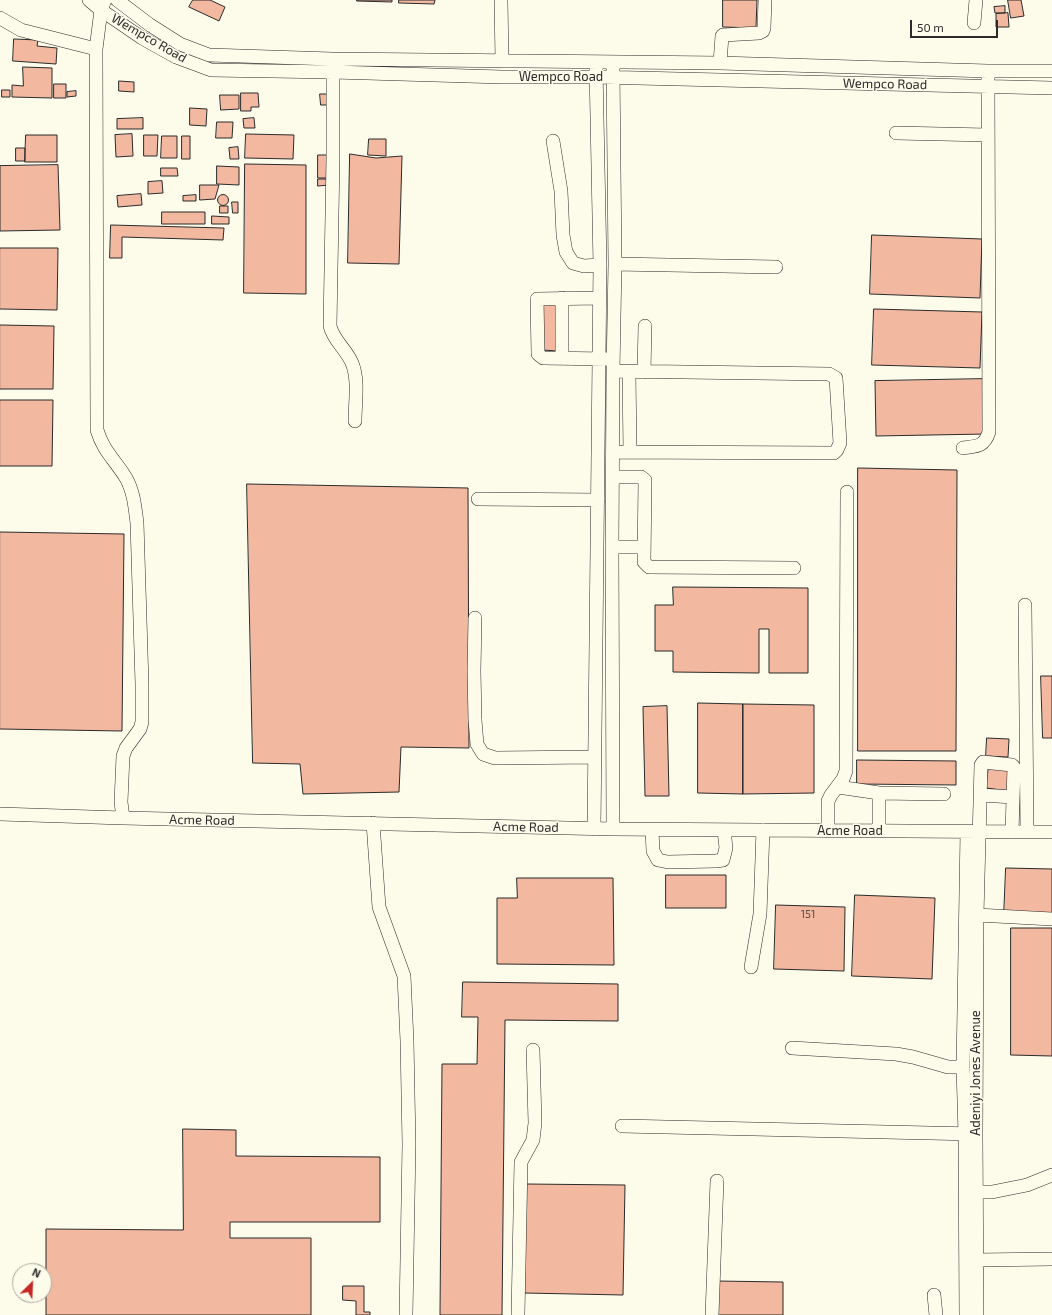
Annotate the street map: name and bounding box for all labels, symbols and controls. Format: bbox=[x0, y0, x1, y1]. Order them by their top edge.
street label: Wempco Road bbox=[109, 10, 189, 66]
scale bar bbox=[912, 12, 1000, 38]
text: 50 m bbox=[917, 20, 944, 34]
street label: Wempco Road bbox=[519, 69, 603, 85]
street label: Wempco Road bbox=[843, 75, 927, 93]
street label: Acme Road bbox=[169, 812, 235, 828]
street label: Acme Road bbox=[493, 819, 559, 835]
street label: Acme Road bbox=[817, 823, 883, 839]
house number: 151 bbox=[801, 907, 815, 921]
street label: Adeniyi Jones Avenue bbox=[968, 1010, 984, 1136]
north arrow bbox=[12, 1263, 52, 1303]
text: N bbox=[30, 1265, 43, 1280]

